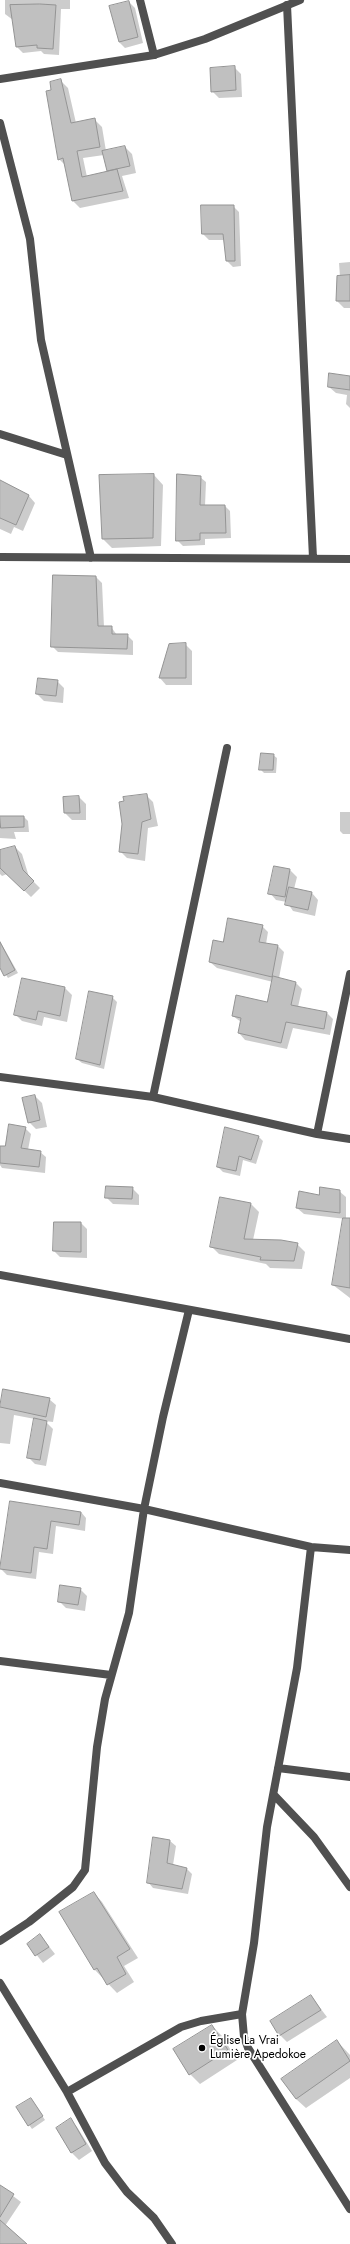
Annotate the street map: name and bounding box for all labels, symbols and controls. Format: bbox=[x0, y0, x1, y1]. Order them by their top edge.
place label: Église La Vrai Lumière Apedokoe bbox=[210, 2034, 306, 2062]
marker: Église La Vrai Lumière Apedokoe bbox=[197, 2043, 207, 2053]

